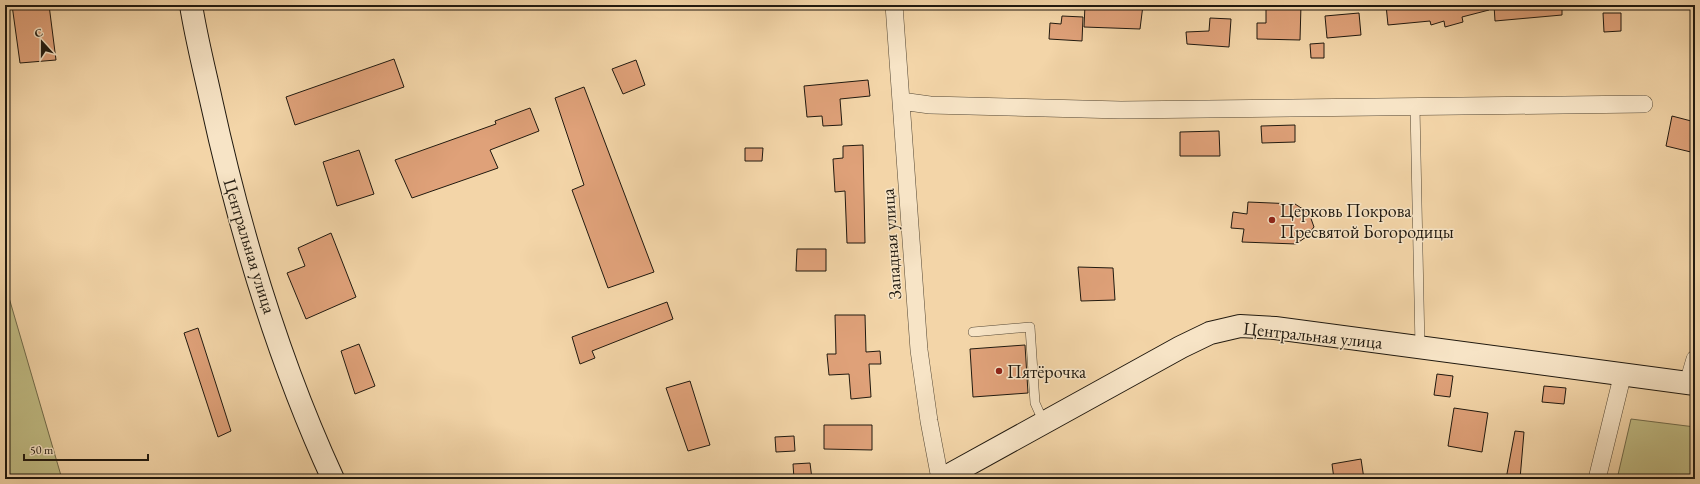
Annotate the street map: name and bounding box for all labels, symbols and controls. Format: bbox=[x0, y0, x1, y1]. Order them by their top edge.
north arrow bbox=[22, 22, 62, 62]
text: С bbox=[32, 25, 45, 41]
street label: Центральная улица bbox=[219, 176, 282, 317]
street label: Западная улица bbox=[876, 187, 906, 300]
place label: Церковь Покрова Пресвятой Богородицы bbox=[1280, 199, 1454, 243]
marker: Церковь Покрова Пресвятой Богородицы bbox=[1267, 215, 1277, 225]
street label: Центральная улица bbox=[1242, 316, 1385, 354]
place label: Пятёрочка bbox=[1007, 360, 1087, 383]
marker: Пятёрочка bbox=[994, 366, 1004, 376]
scale bar bbox=[24, 436, 148, 462]
text: 50 m bbox=[30, 442, 54, 458]

